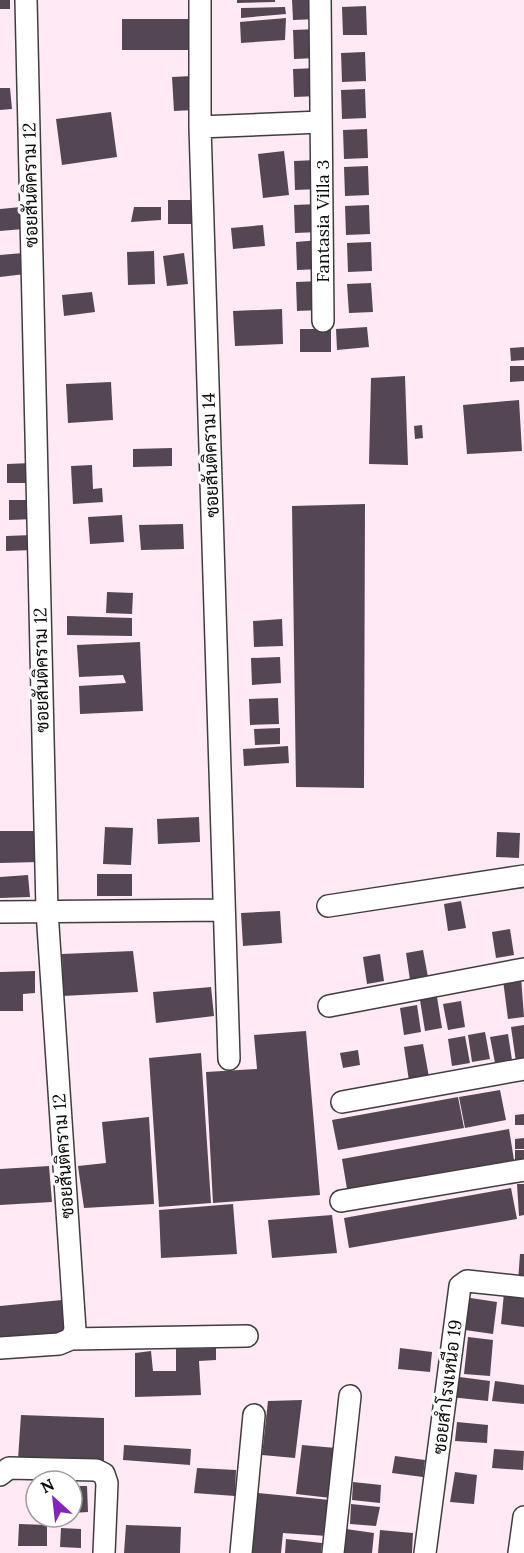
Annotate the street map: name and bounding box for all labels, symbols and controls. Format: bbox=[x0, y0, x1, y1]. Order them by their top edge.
street label: ซอยสันติคราม 12 bbox=[17, 122, 43, 248]
street label: Fantasia Villa 3 bbox=[311, 159, 334, 283]
street label: ซอยสันติคราม 14 bbox=[196, 392, 224, 518]
street label: ซอยสันติคราม 12 bbox=[28, 607, 54, 733]
street label: ซอยสันติคราม 12 bbox=[47, 1093, 79, 1219]
street label: ซอยสำโรงเหนือ 19 bbox=[426, 1318, 467, 1456]
north arrow bbox=[24, 1469, 84, 1529]
text: N bbox=[37, 1474, 57, 1497]

